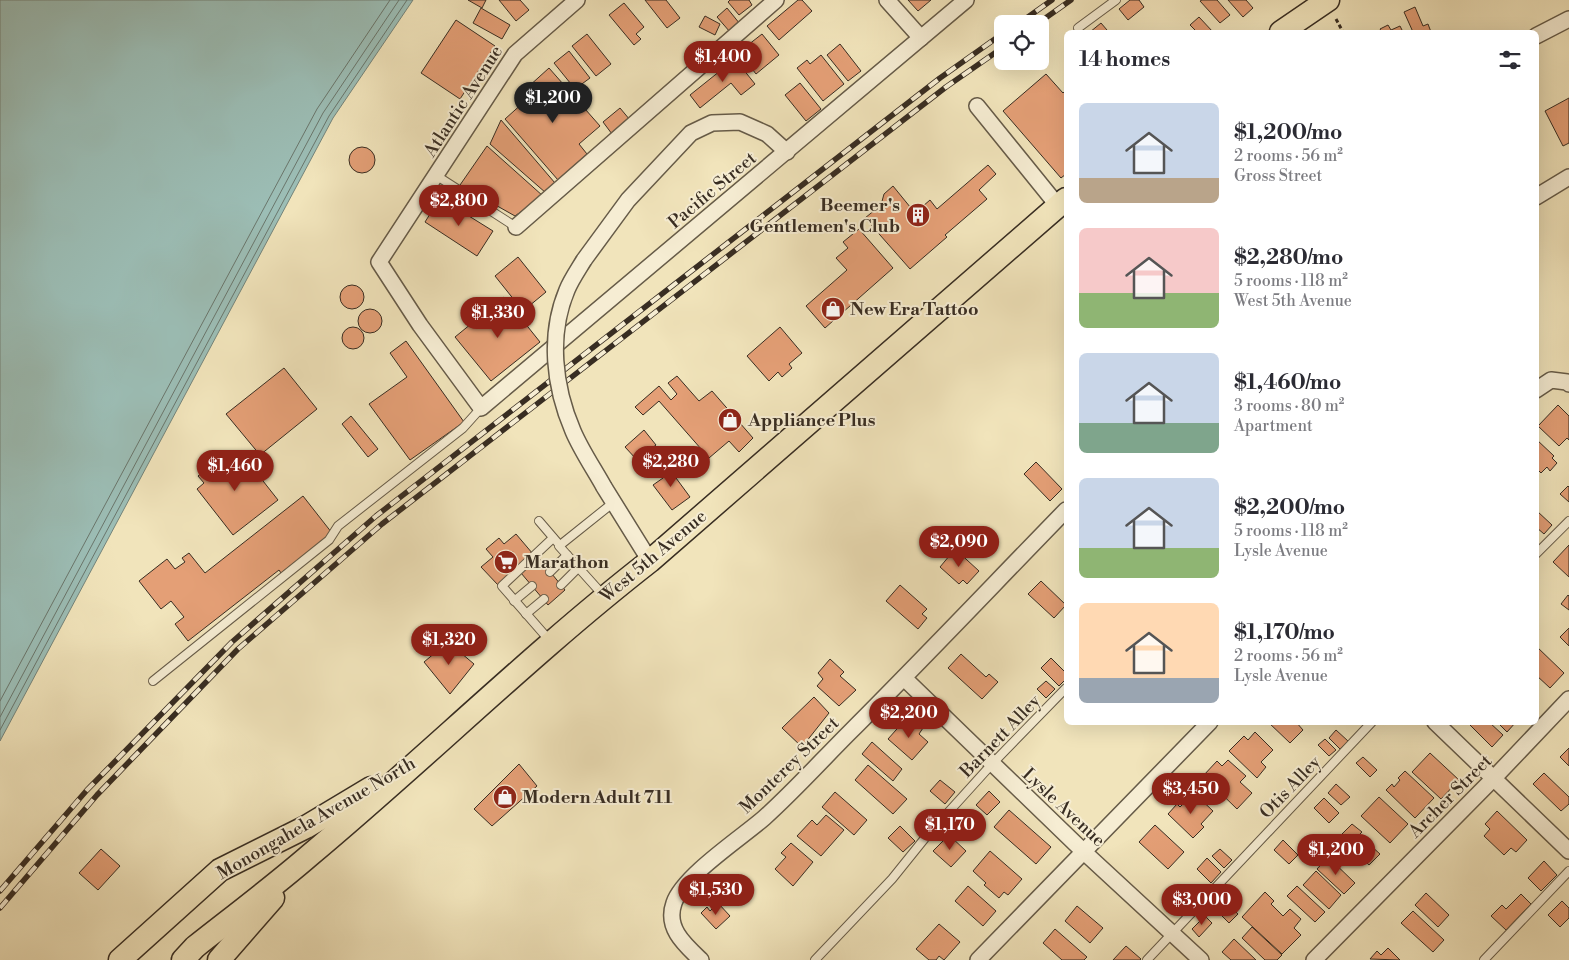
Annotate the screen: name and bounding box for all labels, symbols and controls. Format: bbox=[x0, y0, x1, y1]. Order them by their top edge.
map controls bbox=[994, 15, 1049, 70]
button: locate bbox=[994, 15, 1049, 70]
street label: Atlantic Avenue bbox=[418, 41, 508, 162]
pin: $1,400 bbox=[682, 41, 764, 83]
icon: filters bbox=[1496, 46, 1524, 74]
text: $1,400 bbox=[695, 47, 751, 67]
text: 14 homes bbox=[1079, 47, 1170, 73]
pin: $1,200 bbox=[512, 82, 594, 124]
text: $1,200 bbox=[525, 88, 581, 108]
text: $1,200/mo bbox=[1234, 120, 1342, 146]
icon: home bbox=[1119, 123, 1179, 183]
street label: Pacific Street bbox=[663, 146, 762, 234]
text: 2 rooms · 56 m² bbox=[1234, 146, 1343, 166]
text: Gross Street bbox=[1234, 166, 1322, 186]
pin: $2,800 bbox=[418, 184, 500, 227]
text: $2,800 bbox=[430, 191, 488, 211]
place label: Beemer's Gentlemen's Club bbox=[749, 194, 900, 238]
building icon: Beemer's Gentlemen's Club bbox=[905, 202, 931, 228]
text: $2,280/mo bbox=[1234, 245, 1343, 271]
icon: home bbox=[1119, 248, 1179, 308]
text: 5 rooms · 118 m² bbox=[1234, 271, 1348, 291]
text: West 5th Avenue bbox=[1234, 291, 1352, 311]
pin: $1,330 bbox=[457, 296, 539, 339]
shop icon: New Era Tattoo bbox=[820, 296, 846, 322]
place label: New Era Tattoo bbox=[850, 298, 979, 321]
text: $1,330 bbox=[471, 303, 525, 323]
text: $1,460/mo bbox=[1234, 370, 1341, 396]
icon: home bbox=[1119, 373, 1179, 433]
text: 3 rooms · 80 m² bbox=[1234, 396, 1344, 416]
shop icon: Appliance Plus bbox=[717, 407, 743, 433]
place label: Appliance Plus bbox=[747, 409, 876, 432]
text: Apartment bbox=[1234, 416, 1313, 436]
pin: $2,280 bbox=[630, 446, 712, 488]
pin: $1,460 bbox=[194, 450, 276, 492]
text: $2,280 bbox=[643, 452, 699, 472]
text: $1,460 bbox=[208, 456, 262, 476]
text: $2,200/mo bbox=[1234, 495, 1345, 521]
icon: home bbox=[1119, 498, 1179, 558]
street label: West 5th Avenue bbox=[594, 505, 712, 608]
text: 5 rooms · 118 m² bbox=[1234, 521, 1348, 541]
pin: $2,090 bbox=[918, 526, 1000, 568]
text: $2,090 bbox=[930, 532, 988, 552]
text: Lysle Avenue bbox=[1234, 541, 1328, 561]
supermarket icon: Marathon bbox=[493, 549, 519, 575]
place label: Marathon bbox=[524, 551, 609, 574]
text: $1,170/mo bbox=[1234, 620, 1335, 646]
icon: home bbox=[1119, 623, 1179, 683]
pin: $1,320 bbox=[408, 624, 490, 666]
text: $1,320 bbox=[422, 630, 476, 650]
text: 2 rooms · 56 m² bbox=[1234, 646, 1343, 666]
text: Lysle Avenue bbox=[1234, 666, 1328, 686]
street label: Barnett Alley bbox=[954, 690, 1046, 783]
pin: $2,200 bbox=[868, 696, 950, 739]
text: $2,200 bbox=[880, 703, 938, 723]
street label: Monterey Street bbox=[735, 711, 845, 819]
street label: Archer Street bbox=[1403, 749, 1497, 844]
street label: Otis Alley bbox=[1255, 751, 1326, 824]
street label: Monongahela Avenue North bbox=[213, 752, 420, 885]
street label: Lysle Avenue bbox=[1017, 763, 1110, 852]
pin: $3,450 bbox=[1150, 772, 1232, 815]
text: $3,450 bbox=[1163, 779, 1219, 799]
shop icon: Modern Adult 711 bbox=[492, 784, 518, 810]
place label: Modern Adult 711 bbox=[522, 786, 673, 809]
pin: $1,170 bbox=[909, 808, 991, 851]
text: $1,170 bbox=[925, 815, 975, 835]
pin: $1,200 bbox=[1295, 834, 1377, 876]
text: $1,200 bbox=[1308, 840, 1364, 860]
pin: $1,530 bbox=[675, 874, 757, 916]
text: $1,530 bbox=[689, 880, 743, 900]
pin: $3,000 bbox=[1161, 884, 1243, 926]
text: $3,000 bbox=[1173, 890, 1231, 910]

